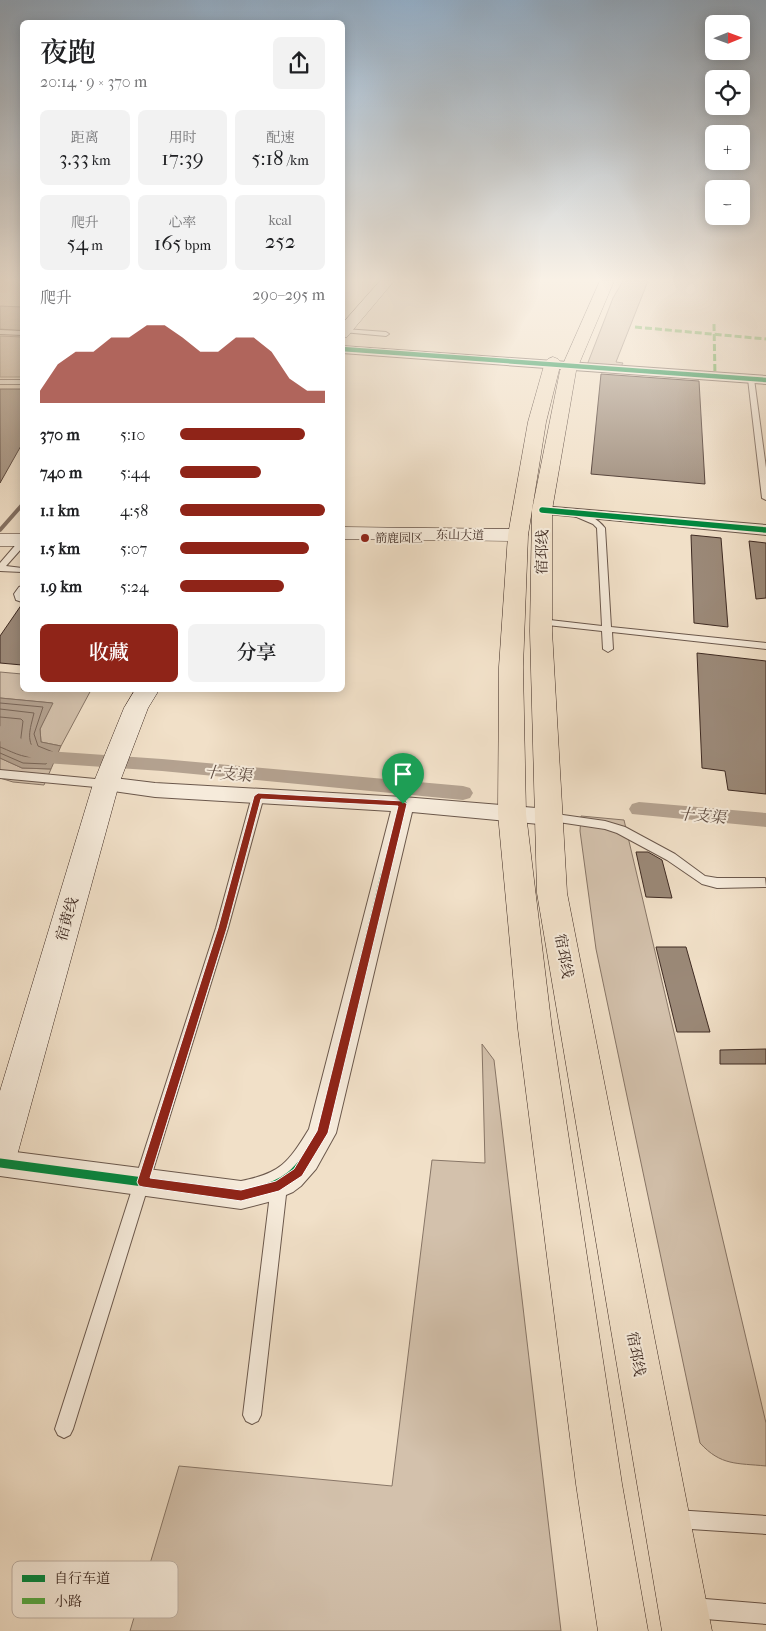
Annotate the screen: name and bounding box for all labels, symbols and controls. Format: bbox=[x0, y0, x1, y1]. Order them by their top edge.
north arrow bbox=[705, 15, 750, 60]
map controls bbox=[705, 15, 750, 225]
text: 夜跑 bbox=[40, 36, 96, 69]
button: share bbox=[273, 37, 325, 89]
button: locate bbox=[705, 70, 750, 115]
text: 20:14 · 9 × 370 m bbox=[40, 72, 147, 91]
button: + bbox=[705, 125, 750, 170]
text: 距离 bbox=[71, 129, 99, 146]
text: 用时 bbox=[168, 129, 196, 146]
text: 配速 bbox=[266, 129, 294, 146]
text: 3.33 bbox=[59, 146, 89, 170]
text: 17:39 bbox=[161, 146, 204, 170]
text: 5:18 bbox=[251, 146, 284, 170]
text: km bbox=[89, 152, 111, 169]
text: /km bbox=[284, 152, 309, 169]
button: − bbox=[705, 180, 750, 225]
text: kcal bbox=[268, 212, 292, 229]
text: 爬升 bbox=[71, 214, 99, 231]
text: 心率 bbox=[168, 214, 196, 231]
text: 252 bbox=[265, 229, 295, 253]
text: 54 bbox=[67, 231, 88, 255]
text: 165 bbox=[154, 231, 182, 255]
text: m bbox=[88, 237, 103, 254]
text: bpm bbox=[182, 237, 211, 254]
text: 290–295 m bbox=[252, 285, 325, 304]
text: 爬升 bbox=[40, 288, 72, 307]
text: 370 m bbox=[40, 425, 80, 444]
text: 5:10 bbox=[120, 425, 145, 444]
text: 740 m bbox=[40, 463, 82, 482]
text: 5:44 bbox=[120, 463, 150, 482]
text: 1.1 km bbox=[40, 501, 79, 520]
text: 4:58 bbox=[120, 501, 148, 520]
street label: 东山大道 bbox=[436, 528, 484, 542]
street label: 宿邳线 bbox=[533, 529, 551, 575]
place label: 箭鹿园区 bbox=[375, 531, 423, 545]
marker: 箭鹿园区 bbox=[359, 532, 371, 544]
text: 1.5 km bbox=[40, 539, 80, 558]
text: 5:07 bbox=[120, 539, 147, 558]
text: 1.9 km bbox=[40, 577, 82, 596]
text: 5:24 bbox=[120, 577, 148, 596]
button: 收藏 bbox=[40, 624, 178, 682]
button: 分享 bbox=[188, 624, 325, 682]
pin bbox=[382, 753, 424, 804]
icon: arrive bbox=[389, 760, 417, 788]
water label: 十支渠 bbox=[203, 762, 255, 785]
water label: 十支渠 bbox=[677, 804, 729, 827]
street label: 宿黄线 bbox=[52, 895, 82, 943]
street label: 宿邳线 bbox=[551, 932, 577, 980]
street label: 宿邳线 bbox=[623, 1330, 649, 1378]
legend bbox=[12, 1561, 178, 1618]
text: 自行车道 bbox=[54, 1570, 110, 1587]
text: 小路 bbox=[54, 1593, 82, 1610]

